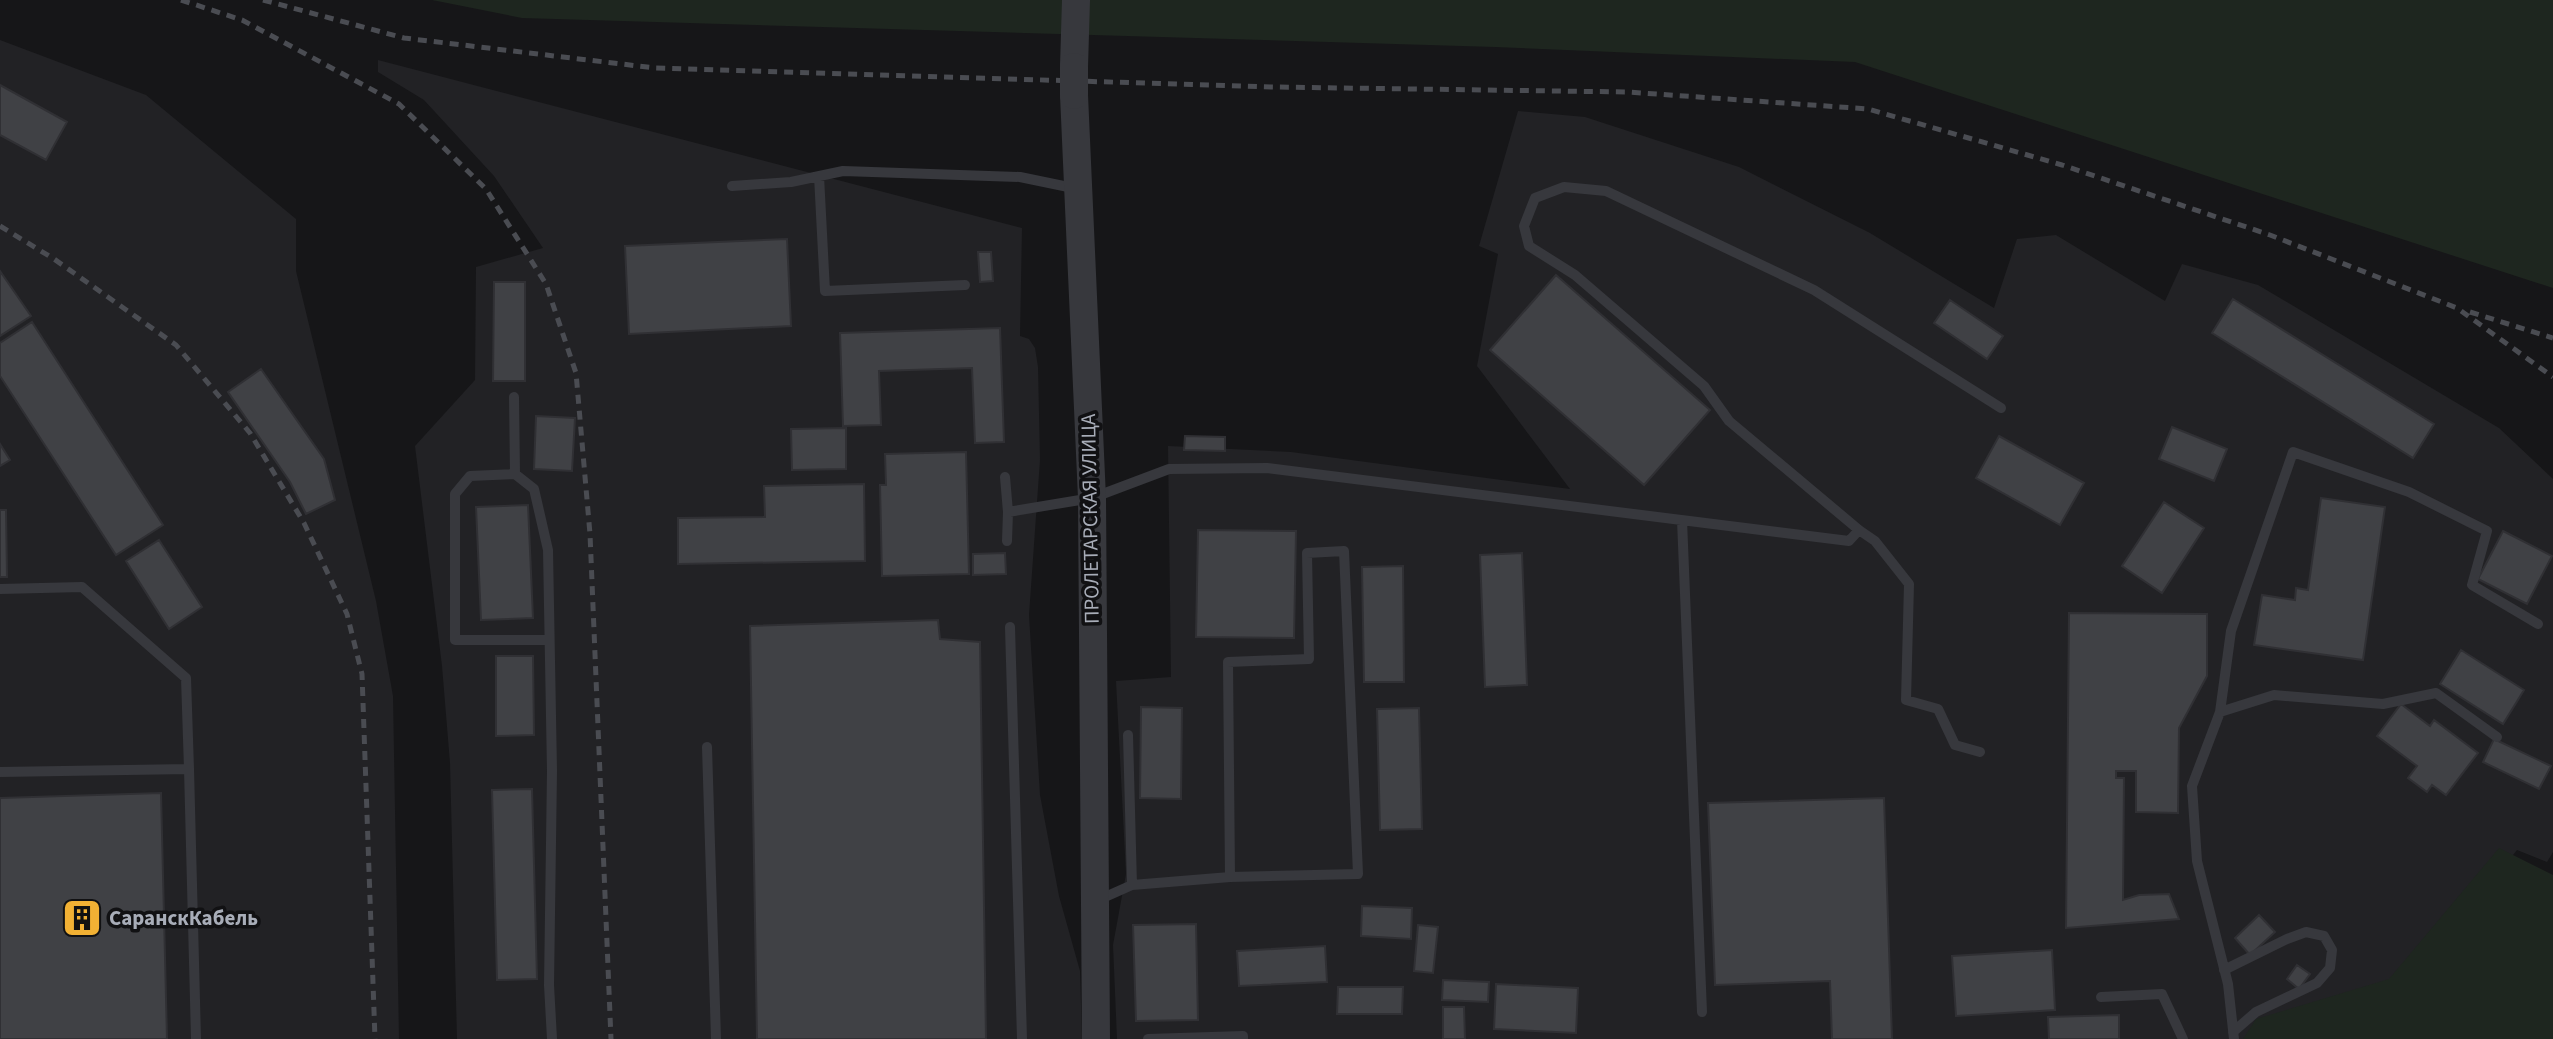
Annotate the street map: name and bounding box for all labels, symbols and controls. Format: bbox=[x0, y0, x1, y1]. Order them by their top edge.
street label: ПРОЛЕТАРСКАЯ УЛИЦА bbox=[1073, 413, 1107, 624]
building icon: СаранскКабель bbox=[61, 897, 103, 939]
place label: СаранскКабель bbox=[109, 903, 258, 933]

